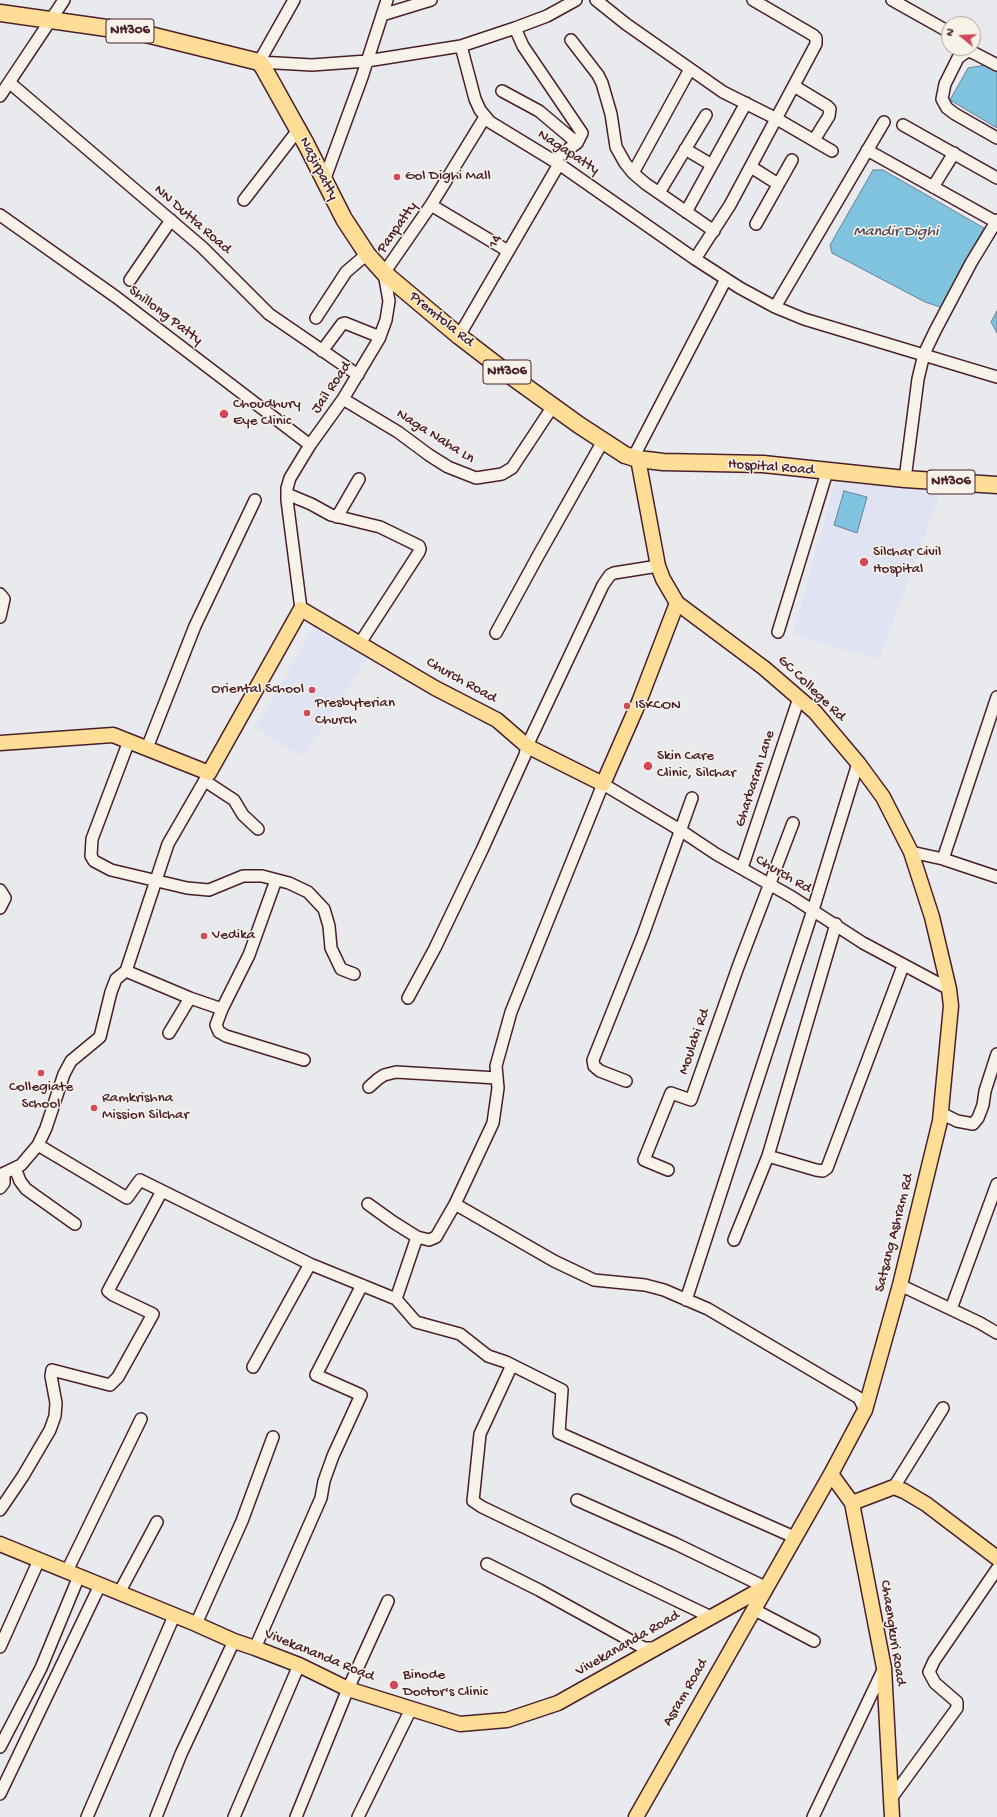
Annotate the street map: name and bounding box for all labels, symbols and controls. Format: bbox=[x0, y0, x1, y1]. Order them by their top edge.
north arrow bbox=[941, 16, 981, 56]
road number: NH306 bbox=[106, 19, 154, 43]
text: N bbox=[944, 27, 957, 38]
street label: Nagapatty bbox=[534, 126, 602, 180]
street label: Nazirpatty bbox=[294, 134, 342, 204]
place label: Gol Dighi Mall bbox=[405, 168, 491, 186]
marker: Gol Dighi Mall bbox=[392, 172, 402, 182]
street label: NN Dutta Road bbox=[150, 181, 234, 259]
street label: Panpatty bbox=[374, 199, 422, 257]
water label: Mandir Dighi bbox=[854, 223, 938, 243]
street label: 14 bbox=[485, 232, 507, 252]
street label: Shillong Patty bbox=[124, 282, 206, 350]
street label: Premtola Rd bbox=[405, 289, 477, 351]
street label: Jail Road bbox=[308, 358, 356, 418]
road number: NH306 bbox=[483, 360, 531, 384]
place label: Choudhury Eye Clinic bbox=[233, 396, 301, 431]
street label: Naga Naha Ln bbox=[392, 406, 478, 468]
marker: Choudhury Eye Clinic bbox=[218, 408, 230, 420]
street label: Hospital Road bbox=[727, 456, 815, 480]
road number: NH306 bbox=[927, 470, 975, 494]
place label: Silchar Civil Hospital bbox=[873, 544, 941, 579]
marker: Silchar Civil Hospital bbox=[858, 556, 870, 568]
street label: GC College Rd bbox=[773, 652, 849, 726]
street label: Church Road bbox=[423, 654, 499, 708]
place label: Oriental School bbox=[211, 681, 304, 699]
marker: Oriental School bbox=[307, 685, 317, 695]
place label: Presbyterian Church bbox=[315, 695, 395, 730]
place label: ISKCON bbox=[635, 697, 681, 715]
marker: ISKCON bbox=[622, 701, 632, 711]
marker: Presbyterian Church bbox=[302, 708, 312, 718]
street label: Gharbaran Lane bbox=[732, 728, 780, 830]
place label: Skin Care Clinic, Silchar bbox=[657, 748, 736, 783]
marker: Skin Care Clinic, Silchar bbox=[642, 760, 654, 772]
street label: Church Rd bbox=[752, 852, 814, 898]
place label: Vedika bbox=[212, 927, 255, 945]
marker: Vedika bbox=[199, 931, 209, 941]
street label: Moulabi Rd bbox=[675, 1007, 715, 1077]
marker: Collegiate School bbox=[36, 1068, 46, 1078]
place label: Collegiate School bbox=[9, 1079, 73, 1114]
place label: Ramkrishna Mission Silchar bbox=[102, 1090, 189, 1125]
marker: Ramkrishna Mission Silchar bbox=[89, 1103, 99, 1113]
street label: Satsang Ashram Rd bbox=[872, 1172, 918, 1294]
street label: Chaengkuri Road bbox=[875, 1579, 909, 1687]
street label: Vivekananda Road bbox=[573, 1607, 683, 1681]
street label: Vivekananda Road bbox=[261, 1626, 377, 1686]
street label: Asram Road bbox=[659, 1656, 713, 1730]
place label: Binode Doctor's Clinic bbox=[403, 1667, 488, 1702]
marker: Binode Doctor's Clinic bbox=[388, 1679, 400, 1691]

